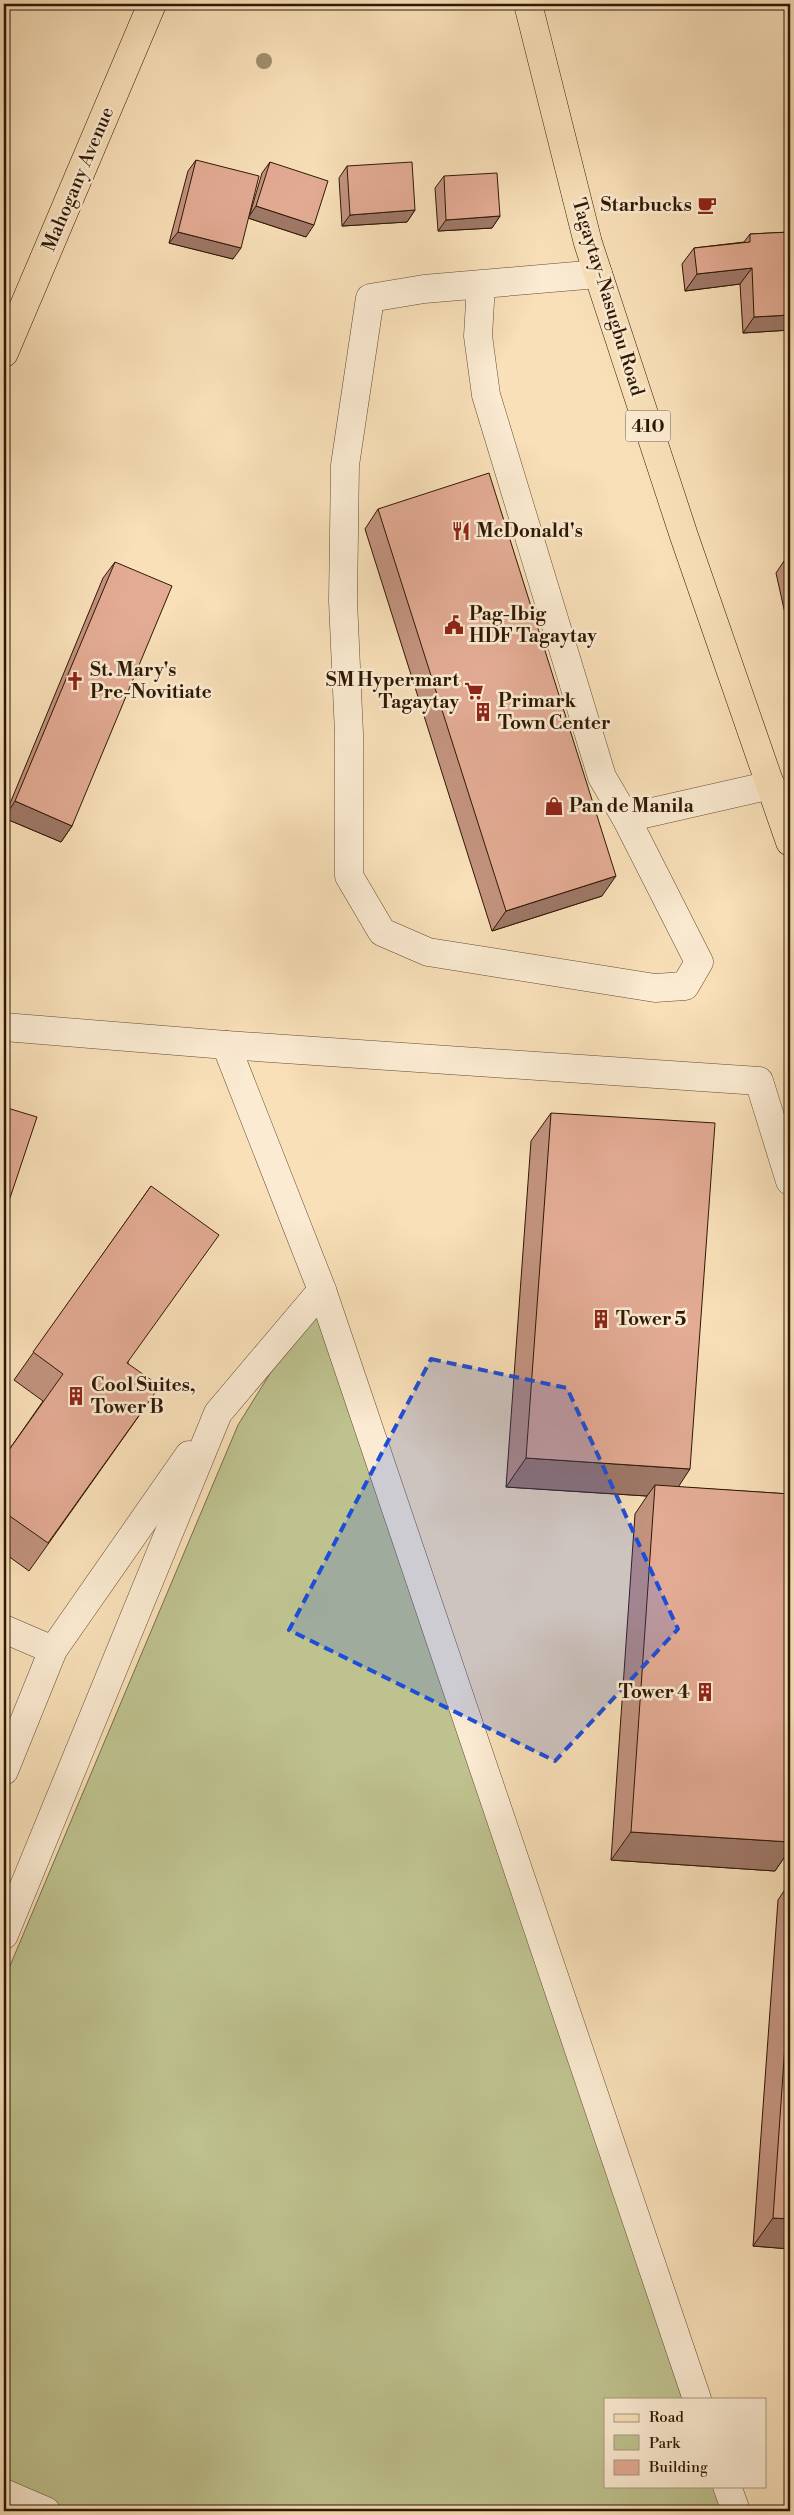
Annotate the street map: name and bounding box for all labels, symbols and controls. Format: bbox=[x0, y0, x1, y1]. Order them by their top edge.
street label: Mahogany Avenue bbox=[37, 103, 119, 255]
place label: Starbucks bbox=[601, 193, 692, 217]
cafe icon: Starbucks bbox=[696, 194, 718, 216]
street label: Tagaytay-Nasugbu Road bbox=[566, 195, 650, 399]
road number: 410 bbox=[626, 411, 670, 442]
place label: McDonald's bbox=[476, 519, 583, 543]
restaurant icon: McDonald's bbox=[450, 520, 472, 542]
place label: Pag-Ibig HDF Tagaytay bbox=[469, 602, 597, 648]
public building icon: Pag-Ibig HDF Tagaytay bbox=[443, 614, 465, 636]
place label: St. Mary's Pre-Novitiate bbox=[90, 658, 212, 704]
place label: SM Hypermart Tagaytay bbox=[326, 668, 459, 714]
church icon: St. Mary's Pre-Novitiate bbox=[64, 670, 86, 692]
supermarket icon: SM Hypermart Tagaytay bbox=[463, 680, 485, 702]
place label: Primark Town Center bbox=[498, 689, 611, 735]
building icon: Primark Town Center bbox=[472, 701, 494, 723]
place label: Pan de Manila bbox=[569, 794, 695, 818]
shop icon: Pan de Manila bbox=[543, 795, 565, 817]
place label: Tower 5 bbox=[616, 1307, 687, 1331]
building icon: Tower 5 bbox=[590, 1308, 612, 1330]
place label: Cool Suites, Tower B bbox=[91, 1373, 196, 1419]
building icon: Cool Suites, Tower B bbox=[65, 1385, 87, 1407]
place label: Tower 4 bbox=[619, 1680, 690, 1704]
building icon: Tower 4 bbox=[694, 1681, 716, 1703]
legend bbox=[604, 2398, 766, 2488]
text: Road bbox=[649, 2408, 684, 2427]
text: Park bbox=[649, 2434, 681, 2453]
text: Building bbox=[648, 2458, 708, 2477]

